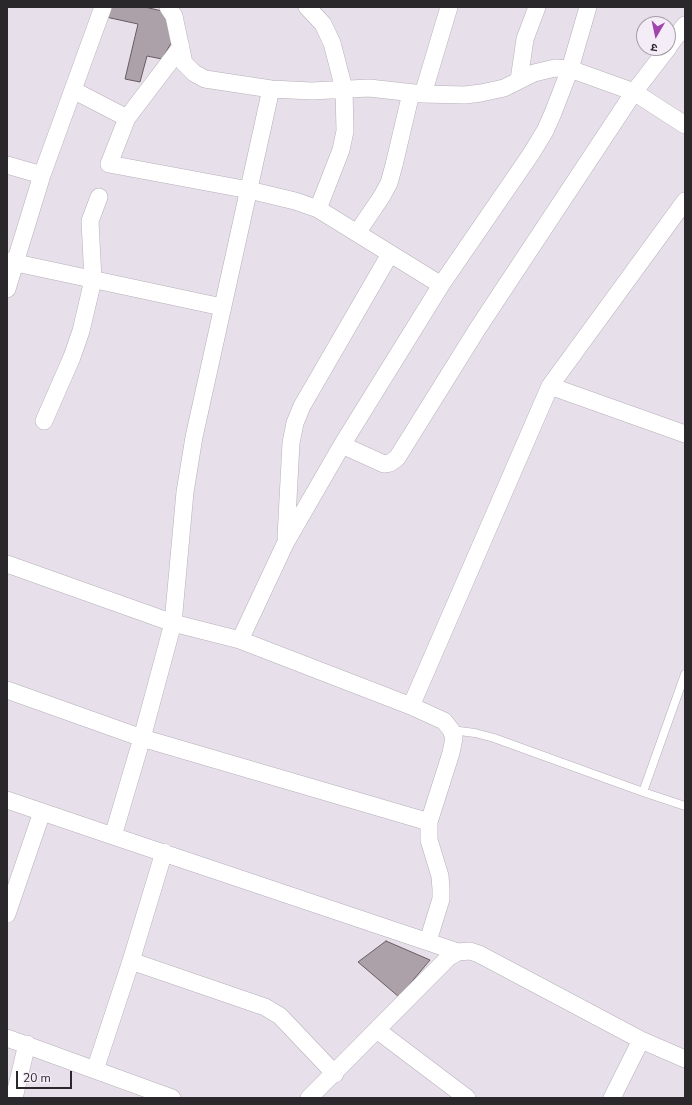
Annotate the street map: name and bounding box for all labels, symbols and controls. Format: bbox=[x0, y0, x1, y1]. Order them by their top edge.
north arrow bbox=[636, 16, 676, 56]
text: उ bbox=[650, 39, 659, 55]
scale bar bbox=[18, 1063, 74, 1089]
text: 20 m bbox=[23, 1070, 51, 1086]

